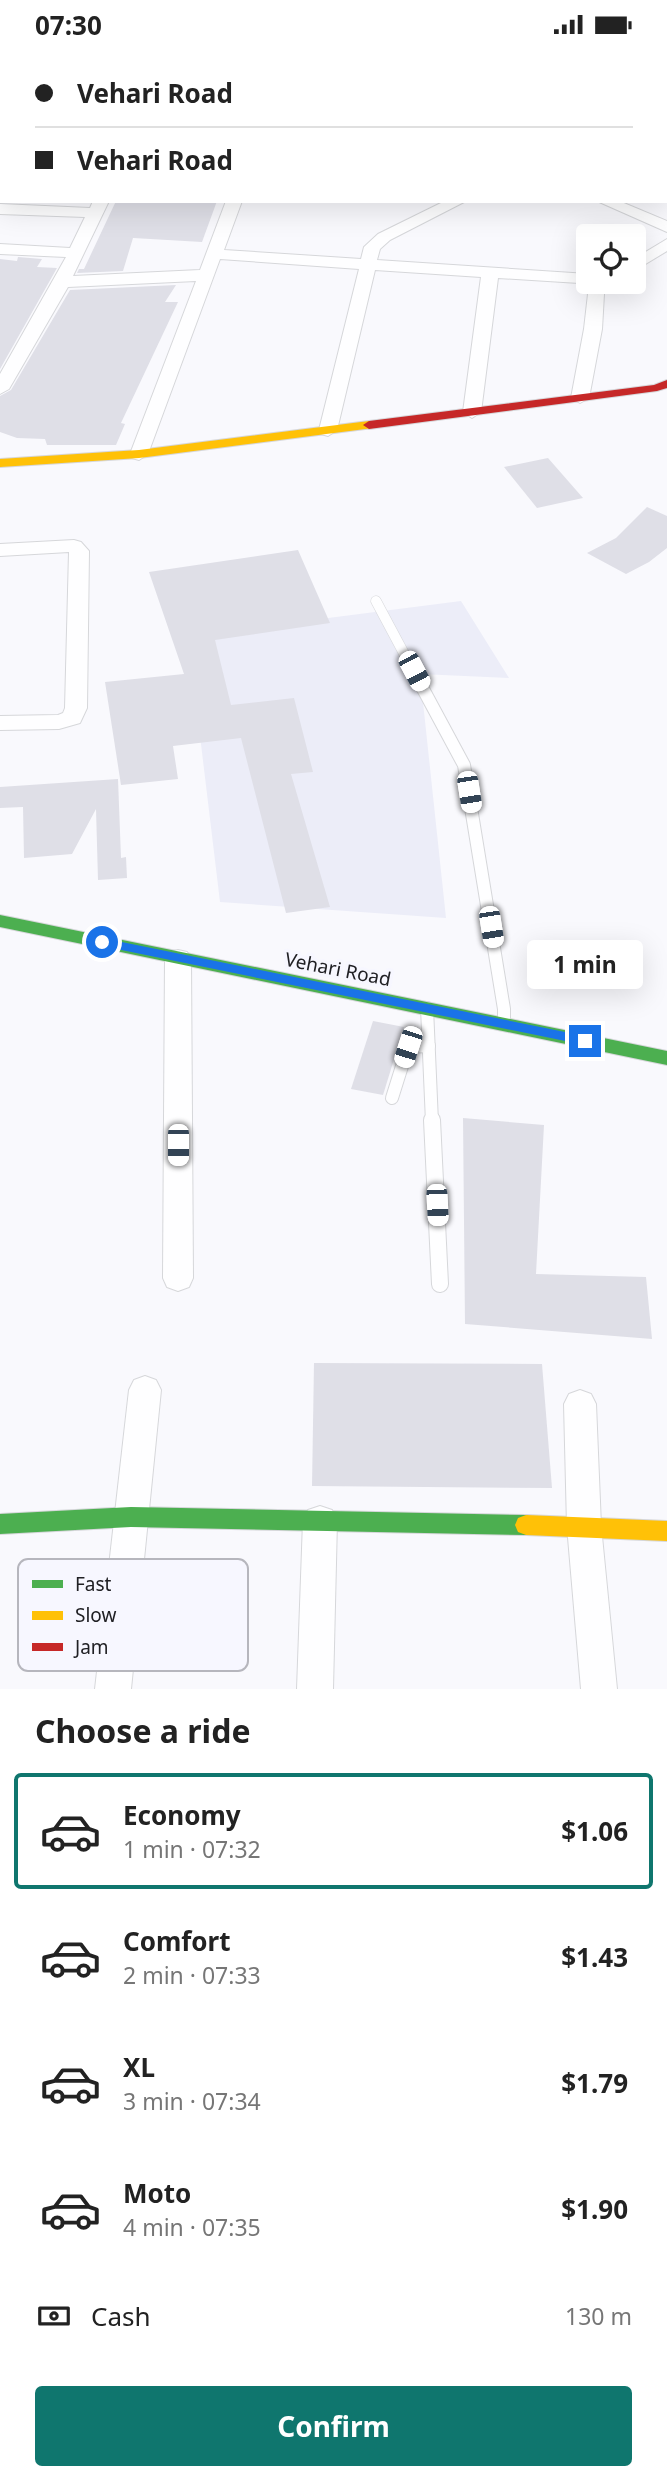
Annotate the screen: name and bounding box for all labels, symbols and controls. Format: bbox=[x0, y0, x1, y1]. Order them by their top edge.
text: 07:30 bbox=[35, 7, 102, 43]
text: Vehari Road bbox=[77, 75, 233, 111]
text: Vehari Road bbox=[77, 142, 233, 178]
map controls bbox=[576, 224, 646, 294]
button: locate bbox=[576, 224, 646, 294]
car bbox=[395, 648, 434, 694]
car bbox=[456, 770, 483, 814]
car bbox=[478, 905, 505, 949]
route start bbox=[86, 926, 118, 958]
callout: 1 min bbox=[527, 939, 643, 989]
street label: Vehari Road bbox=[283, 946, 393, 992]
text: 1 min bbox=[553, 948, 617, 980]
car bbox=[392, 1024, 425, 1070]
route end bbox=[569, 1025, 601, 1057]
car bbox=[168, 1124, 189, 1166]
car bbox=[426, 1183, 449, 1227]
legend bbox=[18, 1559, 248, 1671]
text: Fast bbox=[75, 1571, 112, 1597]
text: Slow bbox=[75, 1602, 116, 1628]
text: Jam bbox=[73, 1634, 109, 1660]
text: Choose a ride bbox=[35, 1709, 251, 1752]
text: Economy bbox=[123, 1797, 241, 1833]
icon: car bbox=[39, 1800, 102, 1863]
text: $1.06 bbox=[561, 1813, 628, 1849]
text: 1 min · 07:32 bbox=[123, 1833, 261, 1865]
text: Comfort bbox=[123, 1923, 231, 1959]
icon: car bbox=[39, 1926, 102, 1989]
text: $1.43 bbox=[561, 1939, 628, 1975]
text: 2 min · 07:33 bbox=[123, 1959, 261, 1991]
text: XL bbox=[123, 2049, 155, 2085]
icon: car bbox=[39, 2052, 102, 2115]
text: $1.79 bbox=[561, 2065, 628, 2101]
text: 3 min · 07:34 bbox=[123, 2085, 261, 2117]
text: Moto bbox=[123, 2175, 191, 2211]
icon: car bbox=[39, 2178, 102, 2241]
text: $1.90 bbox=[561, 2191, 628, 2227]
text: 4 min · 07:35 bbox=[123, 2211, 261, 2243]
icon: cash bbox=[35, 2297, 73, 2335]
text: Cash bbox=[91, 2298, 151, 2334]
text: 130 m bbox=[565, 2300, 632, 2332]
button: Confirm bbox=[35, 2386, 632, 2466]

